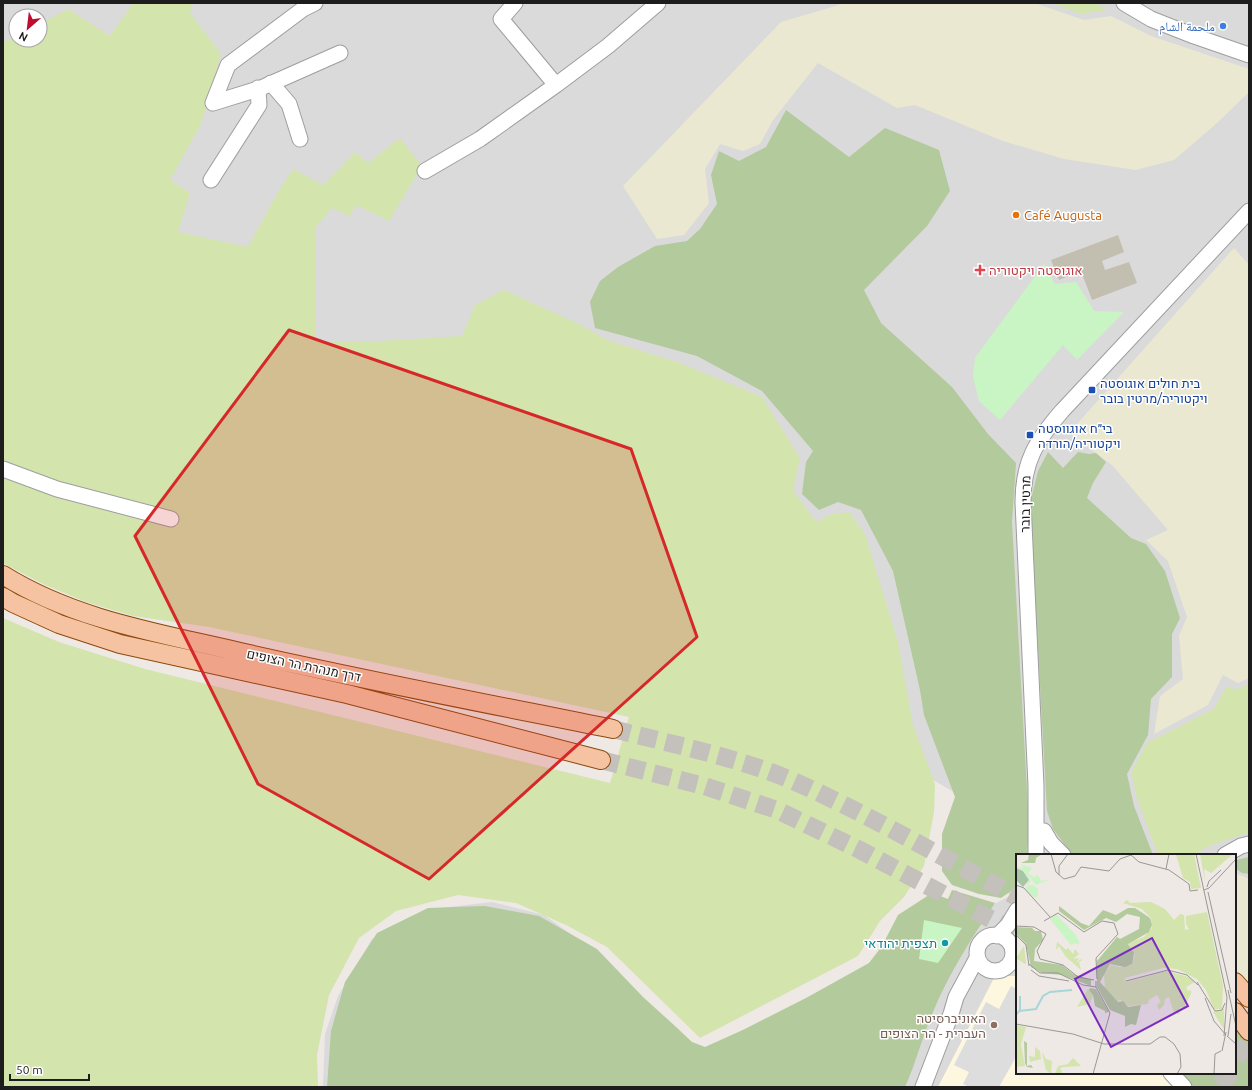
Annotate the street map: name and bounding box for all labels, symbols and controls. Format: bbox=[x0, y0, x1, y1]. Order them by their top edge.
north arrow bbox=[8, 8, 48, 48]
place label: ملحمة الشام bbox=[1159, 19, 1215, 35]
marker: ملحمة الشام bbox=[1218, 21, 1228, 31]
text: N bbox=[17, 30, 30, 44]
place label: Café Augusta bbox=[1024, 208, 1102, 222]
marker: Café Augusta bbox=[1011, 210, 1021, 220]
place label: אוגוסטה ויקטוריה bbox=[989, 263, 1083, 278]
marker: אוגוסטה ויקטוריה bbox=[974, 264, 986, 276]
place label: בית חולים אוגוסטה ויקטוריה/מרטין בובר bbox=[1100, 376, 1208, 406]
marker: בית חולים אוגוסטה ויקטוריה/מרטין בובר bbox=[1087, 385, 1097, 395]
place label: בי״ח אוגווסטה ויקטוריה/הורדה bbox=[1038, 421, 1121, 451]
marker: בי״ח אוגווסטה ויקטוריה/הורדה bbox=[1025, 430, 1035, 440]
street label: מרטין בובר bbox=[1018, 475, 1033, 533]
street label: דרך מנהרת הר הצופים bbox=[245, 646, 363, 685]
inset map bbox=[1016, 854, 1236, 1074]
place label: תצפית יהודאי bbox=[864, 936, 937, 950]
marker: תצפית יהודאי bbox=[940, 938, 950, 948]
place label: האוניברסיטה העברית - הר הצופים bbox=[880, 1011, 986, 1040]
marker: האוניברסיטה העברית - הר הצופים bbox=[989, 1020, 999, 1030]
scale bar bbox=[10, 1056, 89, 1082]
text: 50 m bbox=[16, 1063, 43, 1076]

